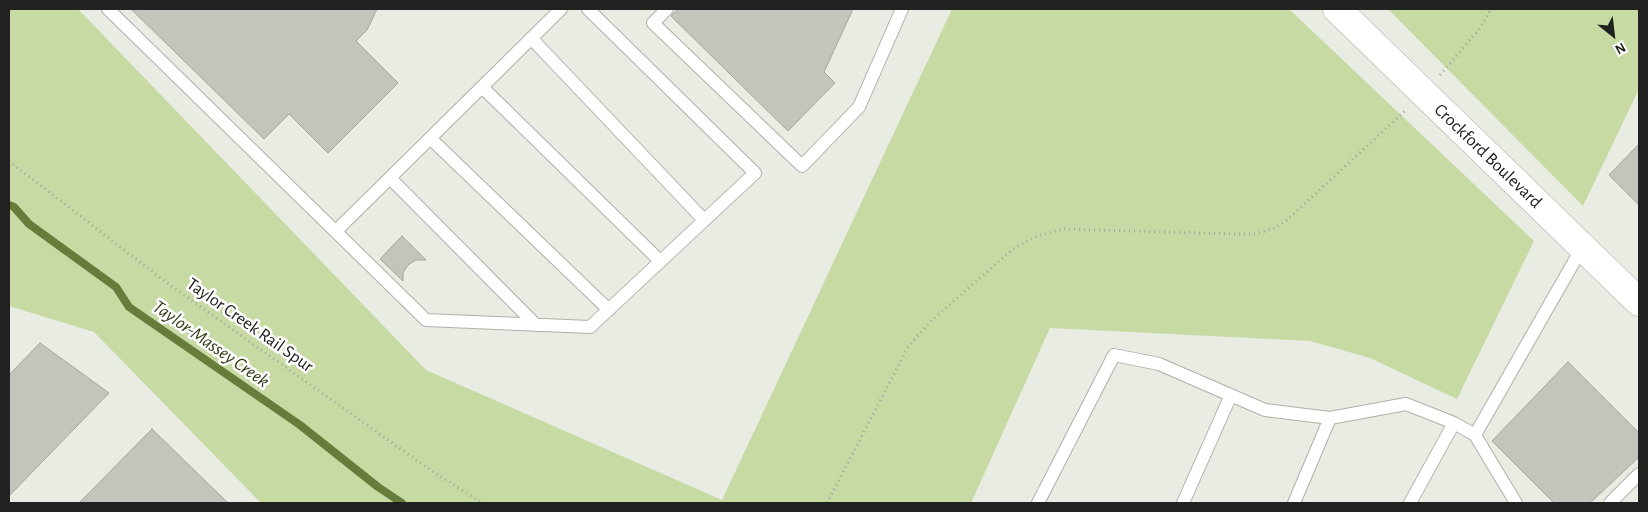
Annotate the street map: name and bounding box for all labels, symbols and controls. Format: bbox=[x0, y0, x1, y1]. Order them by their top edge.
north arrow bbox=[1588, 10, 1638, 60]
text: N bbox=[1613, 40, 1628, 57]
street label: Crockford Boulevard bbox=[1430, 99, 1546, 213]
street label: Taylor Creek Rail Spur bbox=[182, 273, 318, 377]
water label: Taylor-Massey Creek bbox=[148, 295, 274, 393]

